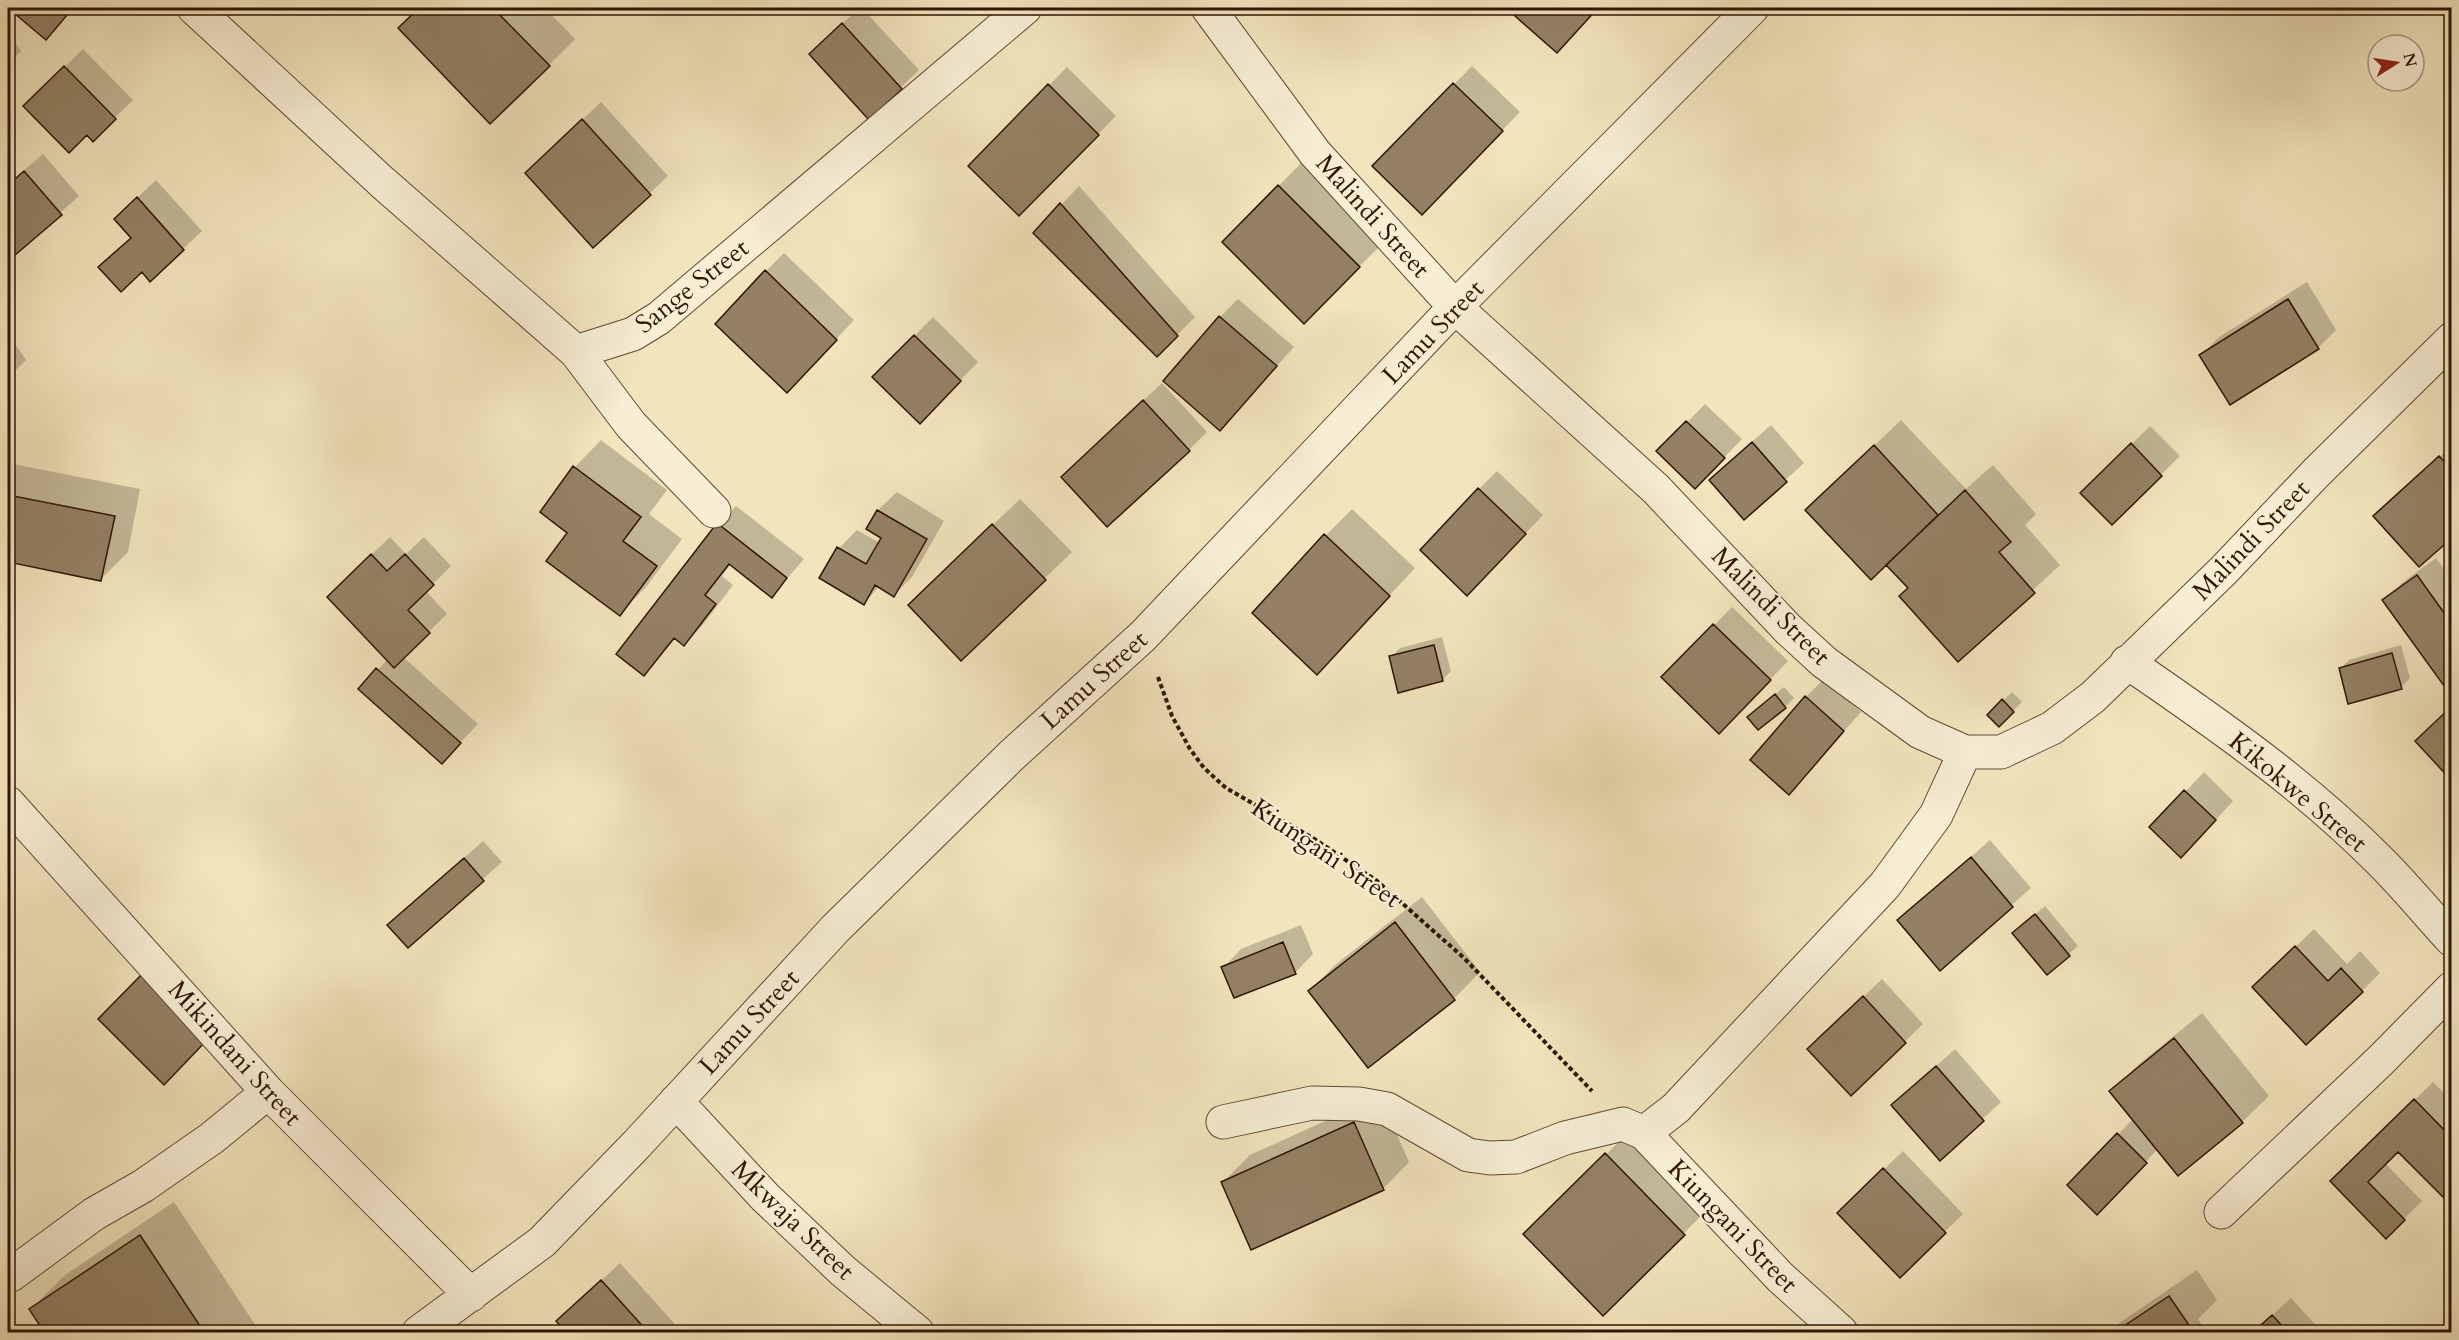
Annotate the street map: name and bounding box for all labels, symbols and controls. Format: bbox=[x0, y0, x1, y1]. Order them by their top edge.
north arrow bbox=[2366, 33, 2426, 93]
text: N bbox=[2397, 51, 2422, 69]
street label: Malindi Street bbox=[1308, 147, 1438, 285]
street label: Sange Street bbox=[628, 231, 756, 341]
street label: Lamu Street bbox=[1374, 272, 1492, 392]
street label: Malindi Street bbox=[2185, 472, 2317, 608]
street label: Malindi Street bbox=[1704, 539, 1838, 673]
street label: Lamu Street bbox=[1033, 623, 1155, 737]
street label: Kikokwe Street bbox=[2221, 724, 2375, 860]
street label: Kiungani Street bbox=[1244, 790, 1408, 916]
street label: Lamu Street bbox=[691, 962, 807, 1082]
street label: Mikindani Street bbox=[160, 973, 310, 1133]
street label: Mkwaja Street bbox=[724, 1152, 862, 1288]
street label: Kiungani Street bbox=[1660, 1152, 1806, 1300]

